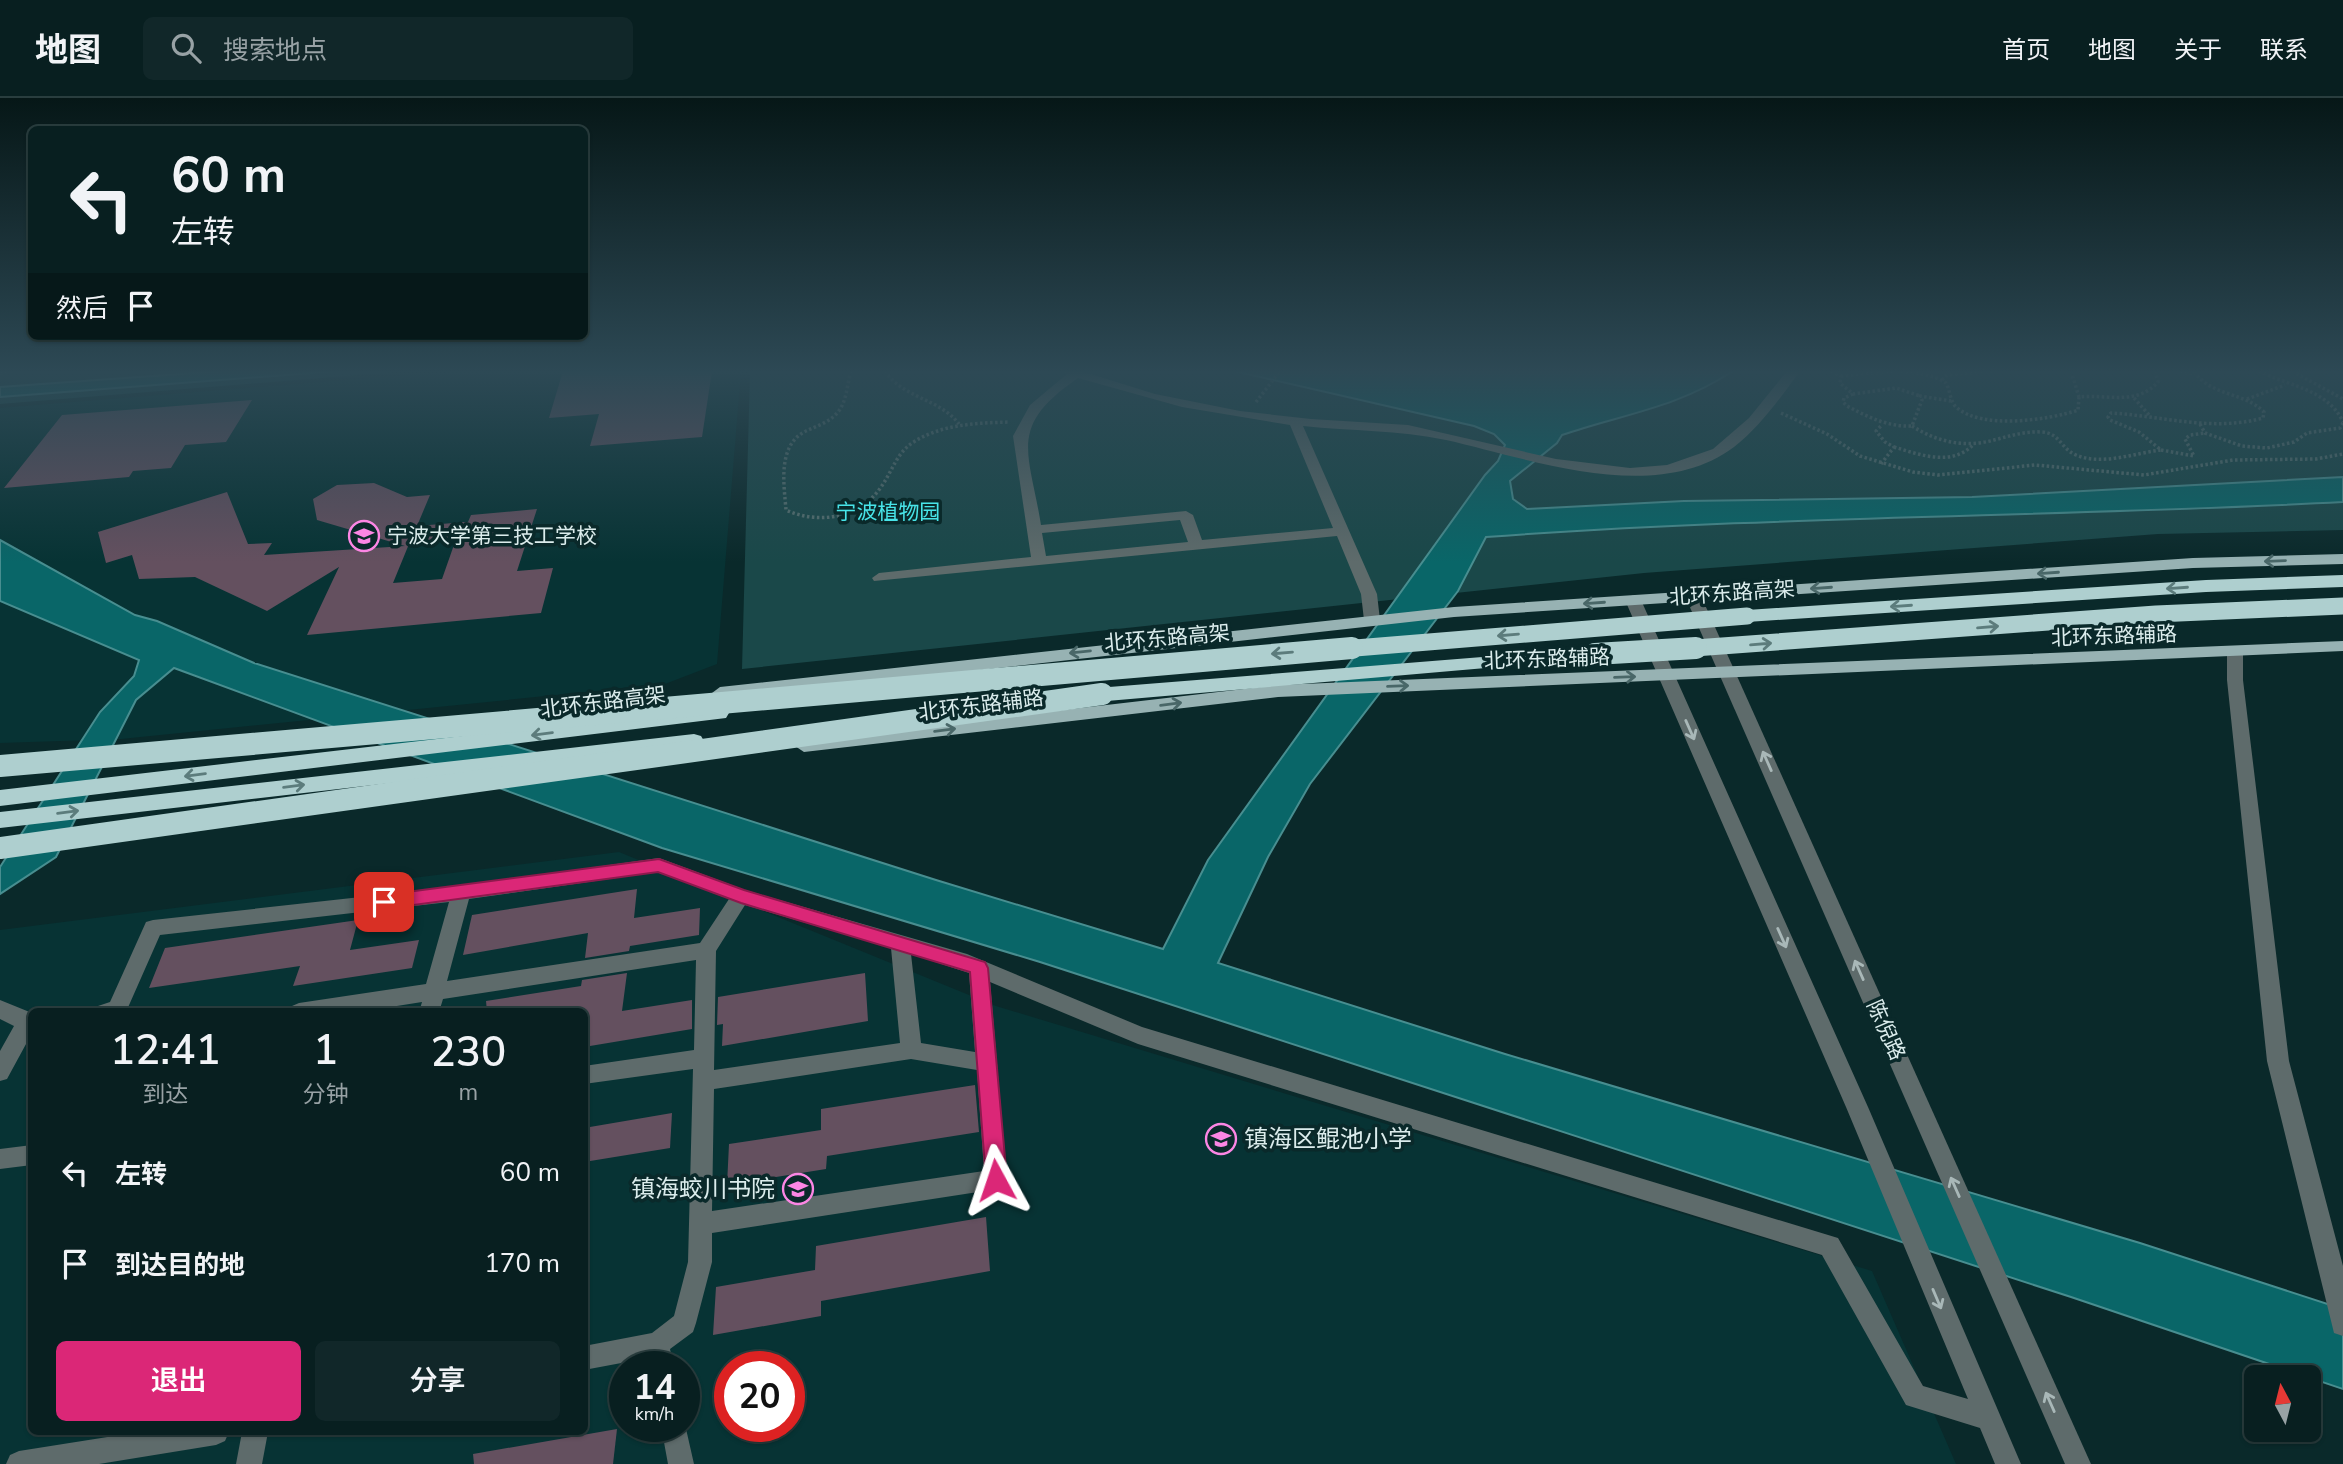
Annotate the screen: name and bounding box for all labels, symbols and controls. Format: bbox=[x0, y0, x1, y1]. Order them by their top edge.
search box bbox=[143, 17, 633, 80]
text: 地图 bbox=[35, 28, 101, 73]
icon: search bbox=[167, 29, 205, 67]
text: 搜索地点 bbox=[223, 33, 327, 68]
text: 首页 bbox=[2002, 34, 2050, 66]
text: 地图 bbox=[2088, 34, 2136, 66]
text: 关于 bbox=[2174, 34, 2222, 66]
text: 联系 bbox=[2260, 34, 2308, 66]
text: 60 m bbox=[171, 142, 286, 209]
icon: left bbox=[56, 154, 147, 245]
text: 左转 bbox=[171, 211, 235, 254]
icon: arrive bbox=[122, 287, 160, 325]
text: 然后 bbox=[56, 291, 108, 326]
park label: 宁波植物园 bbox=[836, 498, 941, 526]
school or university icon: 宁波大学第三技工学校 bbox=[347, 519, 381, 553]
place label: 宁波大学第三技工学校 bbox=[387, 522, 597, 550]
one-way arrow bbox=[2264, 554, 2287, 567]
one-way arrow bbox=[2037, 567, 2059, 580]
street label: 北环东路高架 bbox=[1668, 575, 1796, 611]
one-way arrow bbox=[1810, 582, 1832, 595]
one-way arrow bbox=[2166, 582, 2189, 595]
one-way arrow bbox=[1583, 597, 1605, 610]
one-way arrow bbox=[1890, 600, 1913, 613]
street label: 北环东路高架 bbox=[1103, 619, 1231, 657]
one-way arrow bbox=[1976, 620, 1999, 633]
street label: 北环东路辅路 bbox=[2051, 620, 2177, 652]
one-way arrow bbox=[1497, 629, 1520, 642]
one-way arrow bbox=[1749, 638, 1772, 651]
street label: 北环东路辅路 bbox=[1484, 643, 1610, 675]
one-way arrow bbox=[1069, 646, 1091, 659]
one-way arrow bbox=[1271, 647, 1293, 660]
one-way arrow bbox=[1614, 670, 1637, 683]
street label: 北环东路高架 bbox=[539, 680, 667, 724]
one-way arrow bbox=[1386, 680, 1409, 693]
street label: 北环东路辅路 bbox=[917, 683, 1045, 727]
one-way arrow bbox=[1160, 697, 1182, 710]
one-way arrow bbox=[1684, 719, 1697, 740]
one-way arrow bbox=[934, 723, 956, 736]
one-way arrow bbox=[532, 728, 554, 741]
one-way arrow bbox=[1760, 751, 1773, 773]
one-way arrow bbox=[184, 769, 207, 782]
one-way arrow bbox=[282, 780, 305, 793]
one-way arrow bbox=[56, 805, 79, 818]
pin bbox=[354, 872, 414, 932]
icon: arrive bbox=[365, 883, 403, 921]
one-way arrow bbox=[1776, 927, 1789, 949]
one-way arrow bbox=[1852, 959, 1865, 981]
street label: 陈倪路 bbox=[1860, 996, 1912, 1064]
text: 12:41 bbox=[110, 1022, 221, 1079]
text: 1 bbox=[313, 1022, 338, 1079]
text: 230 bbox=[430, 1024, 506, 1081]
text: m bbox=[458, 1077, 478, 1108]
text: 到达 bbox=[142, 1079, 188, 1110]
text: 分钟 bbox=[303, 1079, 349, 1110]
school or university icon: 镇海区鲲池小学 bbox=[1204, 1122, 1238, 1156]
place label: 镇海区鲲池小学 bbox=[1244, 1123, 1412, 1155]
position arrow bbox=[959, 1143, 1033, 1217]
icon: left bbox=[56, 1154, 94, 1192]
text: 60 m bbox=[500, 1155, 560, 1190]
text: 左转 bbox=[115, 1157, 167, 1192]
school or university icon: 镇海蛟川书院 bbox=[781, 1172, 815, 1206]
place label: 镇海蛟川书院 bbox=[631, 1173, 775, 1205]
one-way arrow bbox=[1948, 1177, 1961, 1198]
icon: arrive bbox=[56, 1245, 94, 1283]
text: 170 m bbox=[484, 1246, 560, 1281]
text: 到达目的地 bbox=[115, 1248, 245, 1283]
one-way arrow bbox=[1931, 1287, 1944, 1309]
button: 退出 bbox=[56, 1341, 301, 1421]
button: 分享 bbox=[315, 1341, 560, 1421]
speed limit sign: 20 bbox=[714, 1351, 805, 1442]
text: 14 bbox=[633, 1364, 676, 1411]
north arrow bbox=[2244, 1365, 2320, 1442]
map controls bbox=[2244, 1365, 2321, 1442]
one-way arrow bbox=[2043, 1391, 2056, 1413]
text: km/h bbox=[635, 1402, 674, 1426]

